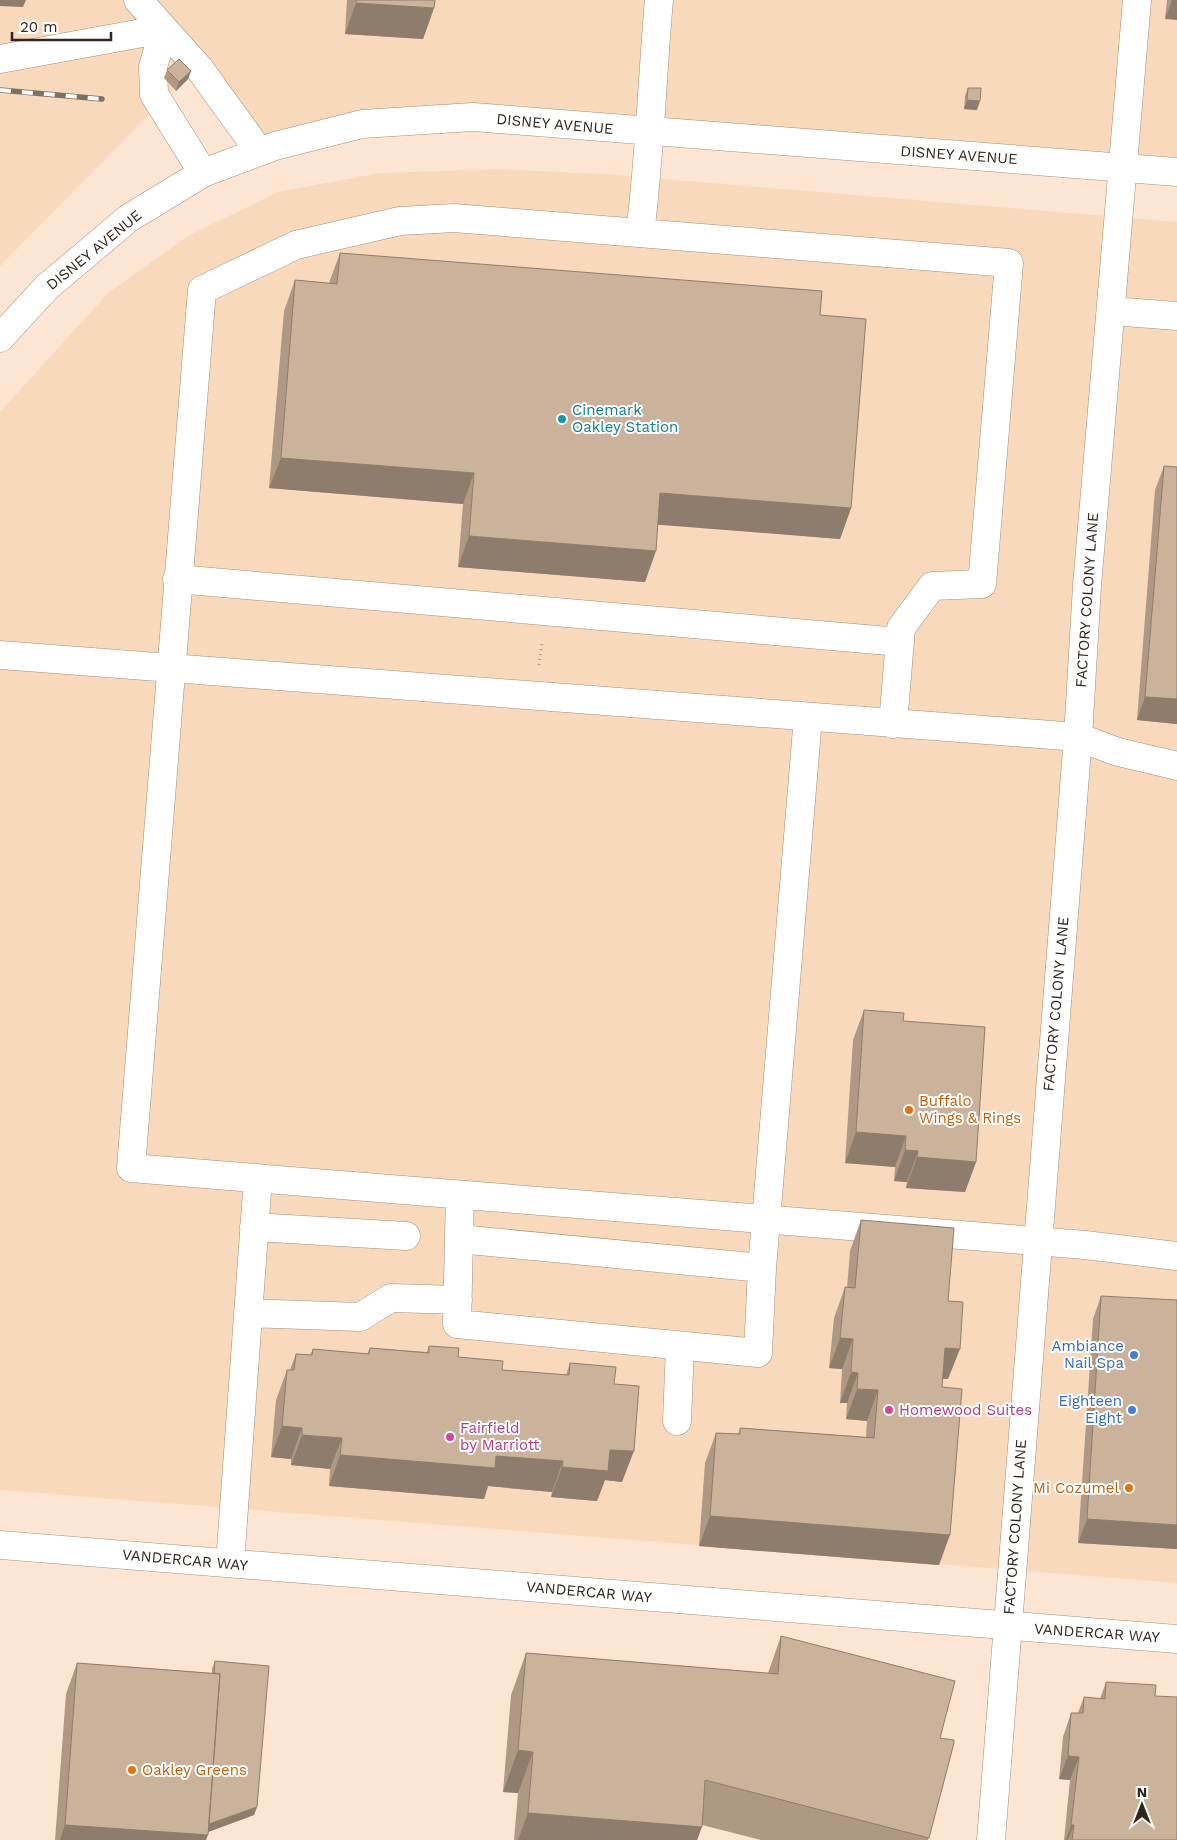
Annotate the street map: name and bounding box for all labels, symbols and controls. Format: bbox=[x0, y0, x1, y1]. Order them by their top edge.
scale bar bbox=[12, 10, 111, 42]
text: 20 m bbox=[20, 18, 58, 36]
street label: DISNEY AVENUE bbox=[496, 110, 614, 138]
street label: DISNEY AVENUE bbox=[900, 142, 1018, 168]
street label: DISNEY AVENUE bbox=[43, 206, 145, 294]
place label: Cinemark Oakley Station bbox=[572, 401, 678, 436]
marker: Cinemark Oakley Station bbox=[556, 413, 568, 425]
street label: FACTORY COLONY LANE bbox=[1072, 512, 1102, 688]
street label: FACTORY COLONY LANE bbox=[1039, 916, 1073, 1092]
place label: Buffalo Wings & Rings bbox=[919, 1092, 1021, 1127]
marker: Buffalo Wings & Rings bbox=[903, 1104, 915, 1116]
place label: Ambiance Nail Spa bbox=[1052, 1337, 1125, 1372]
marker: Ambiance Nail Spa bbox=[1128, 1349, 1140, 1361]
place label: Eighteen Eight bbox=[1058, 1392, 1123, 1427]
place label: Homewood Suites bbox=[899, 1401, 1032, 1419]
marker: Homewood Suites bbox=[883, 1404, 895, 1416]
marker: Eighteen Eight bbox=[1126, 1404, 1138, 1416]
place label: Fairfield by Marriott bbox=[460, 1419, 540, 1454]
marker: Fairfield by Marriott bbox=[444, 1431, 456, 1443]
street label: FACTORY COLONY LANE bbox=[1000, 1439, 1030, 1615]
place label: Mi Cozumel bbox=[1033, 1479, 1119, 1497]
marker: Mi Cozumel bbox=[1123, 1482, 1135, 1494]
street label: VANDERCAR WAY bbox=[121, 1546, 249, 1575]
street label: VANDERCAR WAY bbox=[525, 1578, 653, 1607]
street label: VANDERCAR WAY bbox=[1033, 1620, 1161, 1646]
place label: Oakley Greens bbox=[142, 1761, 247, 1779]
marker: Oakley Greens bbox=[126, 1764, 138, 1776]
north arrow bbox=[1117, 1780, 1167, 1830]
text: N bbox=[1137, 1784, 1147, 1800]

